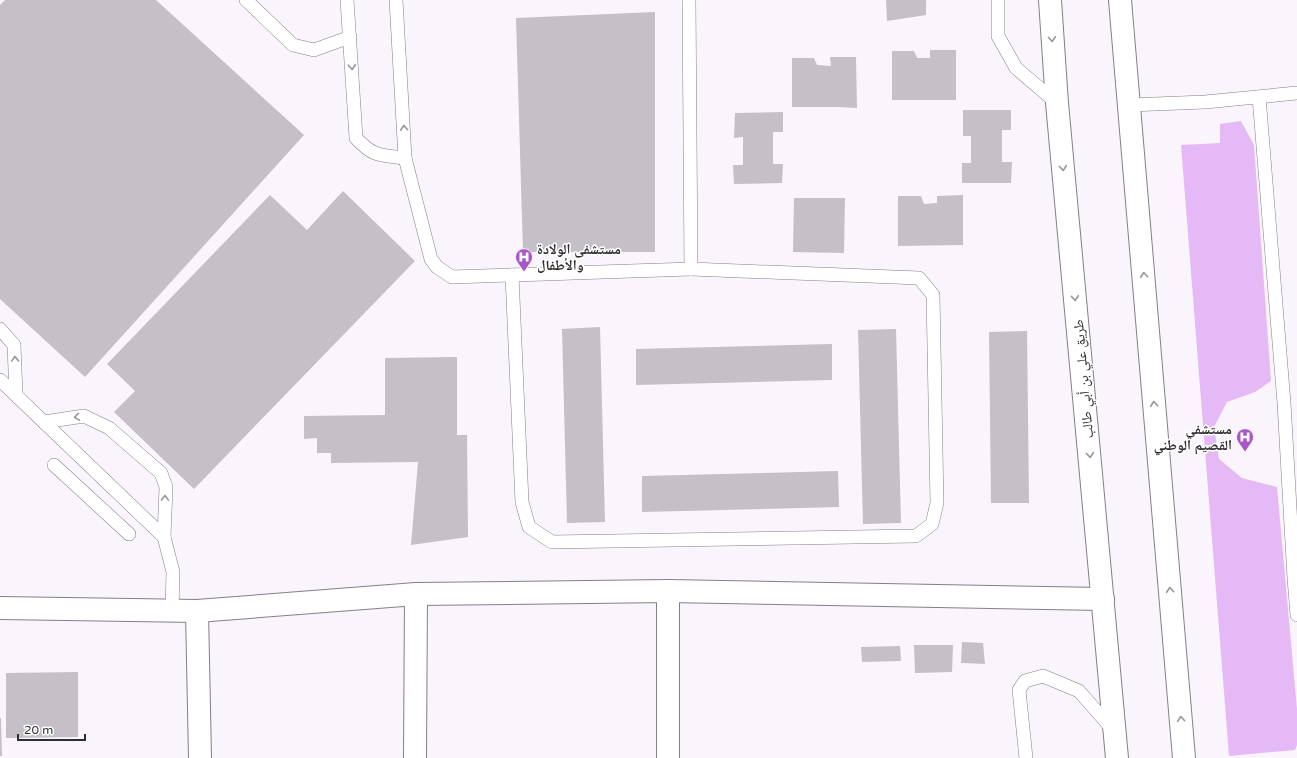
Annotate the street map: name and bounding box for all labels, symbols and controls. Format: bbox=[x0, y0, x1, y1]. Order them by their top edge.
one-way arrow bbox=[1048, 36, 1057, 42]
one-way arrow bbox=[347, 64, 356, 70]
one-way arrow bbox=[399, 125, 408, 131]
one-way arrow bbox=[1059, 165, 1068, 171]
place label: مستشفى الولادة والأطفال bbox=[537, 241, 621, 274]
hospital icon: مستشفى الولادة والأطفال bbox=[514, 247, 534, 272]
one-way arrow bbox=[1139, 272, 1148, 278]
one-way arrow bbox=[1071, 295, 1080, 301]
street label: طريق علي بن أبي طالب bbox=[1070, 319, 1100, 439]
one-way arrow bbox=[11, 356, 19, 362]
one-way arrow bbox=[1150, 401, 1159, 407]
one-way arrow bbox=[74, 412, 80, 421]
place label: مستشفي القصيم الوطني bbox=[1154, 421, 1232, 456]
hospital icon: مستشفي القصيم الوطني bbox=[1235, 427, 1255, 452]
one-way arrow bbox=[1085, 452, 1094, 458]
one-way arrow bbox=[161, 495, 170, 501]
one-way arrow bbox=[1166, 587, 1175, 593]
scale bar bbox=[18, 716, 85, 742]
one-way arrow bbox=[1177, 716, 1186, 722]
text: 20 m bbox=[24, 723, 53, 737]

